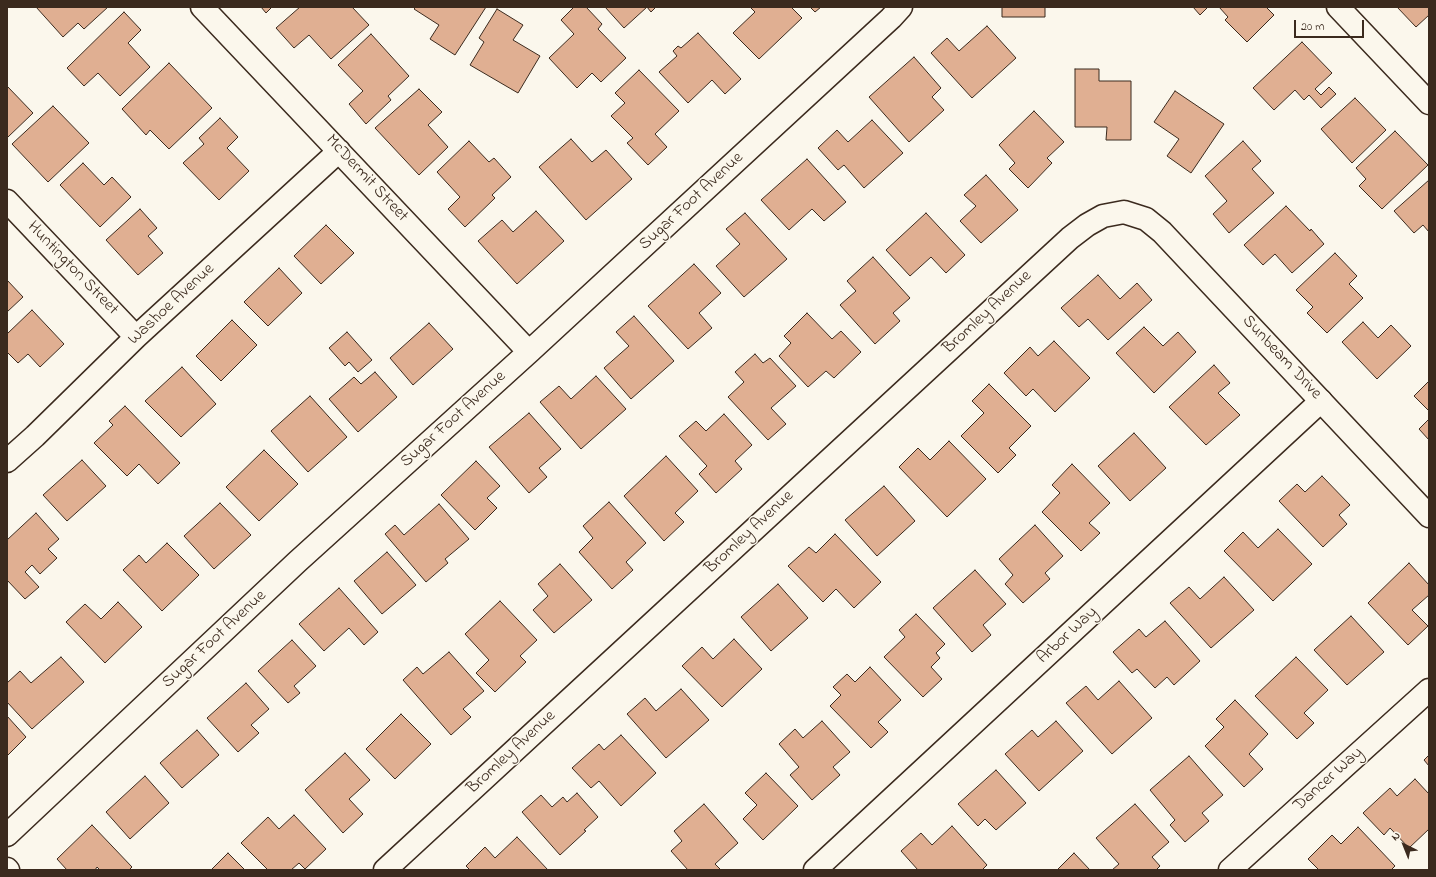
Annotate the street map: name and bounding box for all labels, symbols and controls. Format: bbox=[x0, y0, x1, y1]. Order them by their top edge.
scale bar bbox=[1296, 12, 1366, 38]
text: 20 m bbox=[1301, 18, 1324, 36]
street label: McDermit Street bbox=[320, 131, 412, 227]
street label: Sugar Foot Avenue bbox=[636, 149, 748, 255]
street label: Huntington Street bbox=[22, 218, 122, 320]
street label: Washoe Avenue bbox=[125, 260, 219, 350]
street label: Bromley Avenue bbox=[939, 267, 1037, 359]
street label: Sunbeam Drive bbox=[1237, 312, 1325, 404]
street label: Sugar Foot Avenue bbox=[397, 367, 511, 473]
street label: Bromley Avenue bbox=[701, 487, 799, 579]
street label: Sugar Foot Avenue bbox=[159, 587, 271, 693]
street label: Arbor Way bbox=[1034, 603, 1102, 669]
street label: Bromley Avenue bbox=[463, 707, 561, 799]
street label: Dancer Way bbox=[1290, 743, 1368, 817]
north arrow bbox=[1384, 825, 1424, 865]
text: N bbox=[1388, 828, 1404, 845]

